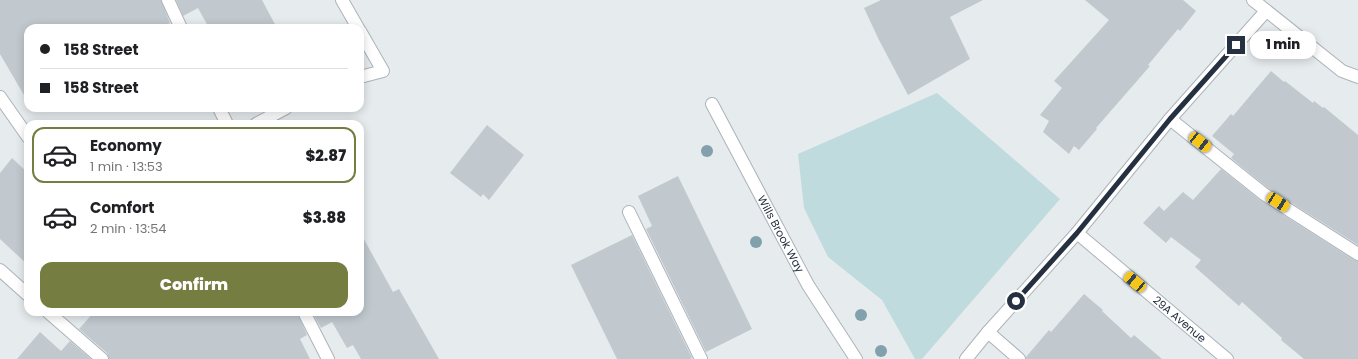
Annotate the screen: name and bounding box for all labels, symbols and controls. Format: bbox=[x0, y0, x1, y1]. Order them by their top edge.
callout: 1 min bbox=[1250, 31, 1316, 59]
text: 1 min bbox=[1266, 35, 1300, 54]
route end bbox=[1227, 36, 1245, 54]
text: 158 Street bbox=[64, 39, 139, 60]
text: 158 Street bbox=[64, 77, 139, 98]
car bbox=[1187, 130, 1213, 154]
text: Economy bbox=[90, 135, 162, 156]
icon: car bbox=[42, 137, 78, 173]
text: $2.87 bbox=[305, 145, 346, 166]
text: 1 min · 13:53 bbox=[90, 157, 163, 176]
car bbox=[1265, 190, 1291, 214]
street label: Wills Brook Way bbox=[754, 192, 808, 276]
text: Comfort bbox=[90, 197, 154, 218]
icon: car bbox=[42, 199, 78, 235]
text: $3.88 bbox=[303, 207, 346, 228]
text: 2 min · 13:54 bbox=[90, 219, 166, 238]
button: Confirm bbox=[40, 262, 348, 308]
car bbox=[1122, 270, 1148, 294]
route start bbox=[1007, 292, 1025, 310]
street label: 29A Avenue bbox=[1150, 292, 1210, 346]

